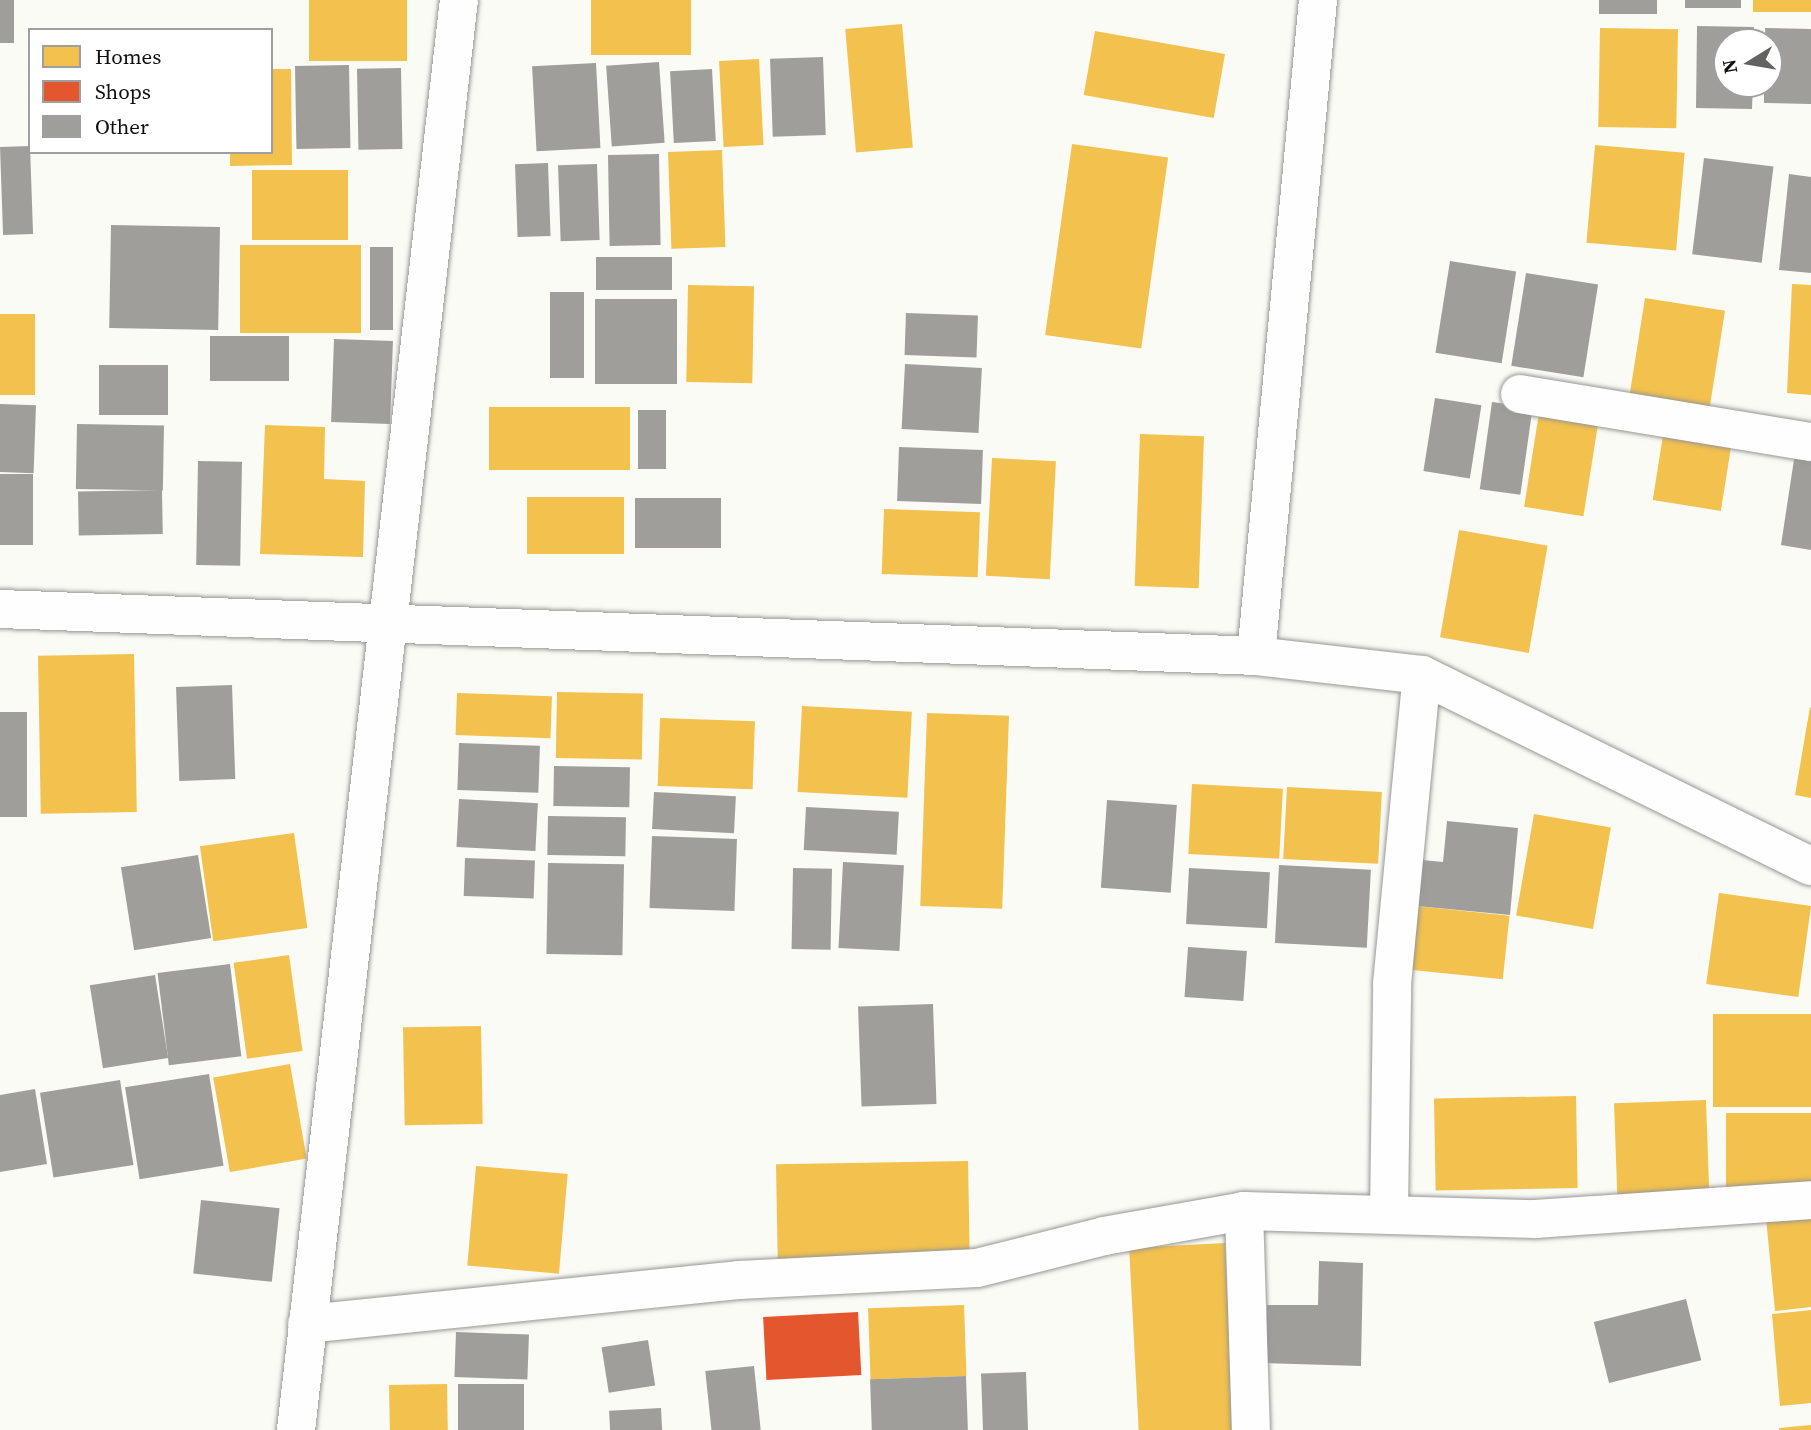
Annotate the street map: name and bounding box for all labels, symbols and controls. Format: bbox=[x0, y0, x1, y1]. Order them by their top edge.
legend bbox=[28, 28, 273, 154]
north arrow bbox=[1713, 28, 1783, 98]
text: Homes bbox=[95, 42, 161, 71]
text: N bbox=[1715, 57, 1743, 76]
text: Shops bbox=[95, 77, 151, 106]
text: Other bbox=[95, 112, 149, 141]

